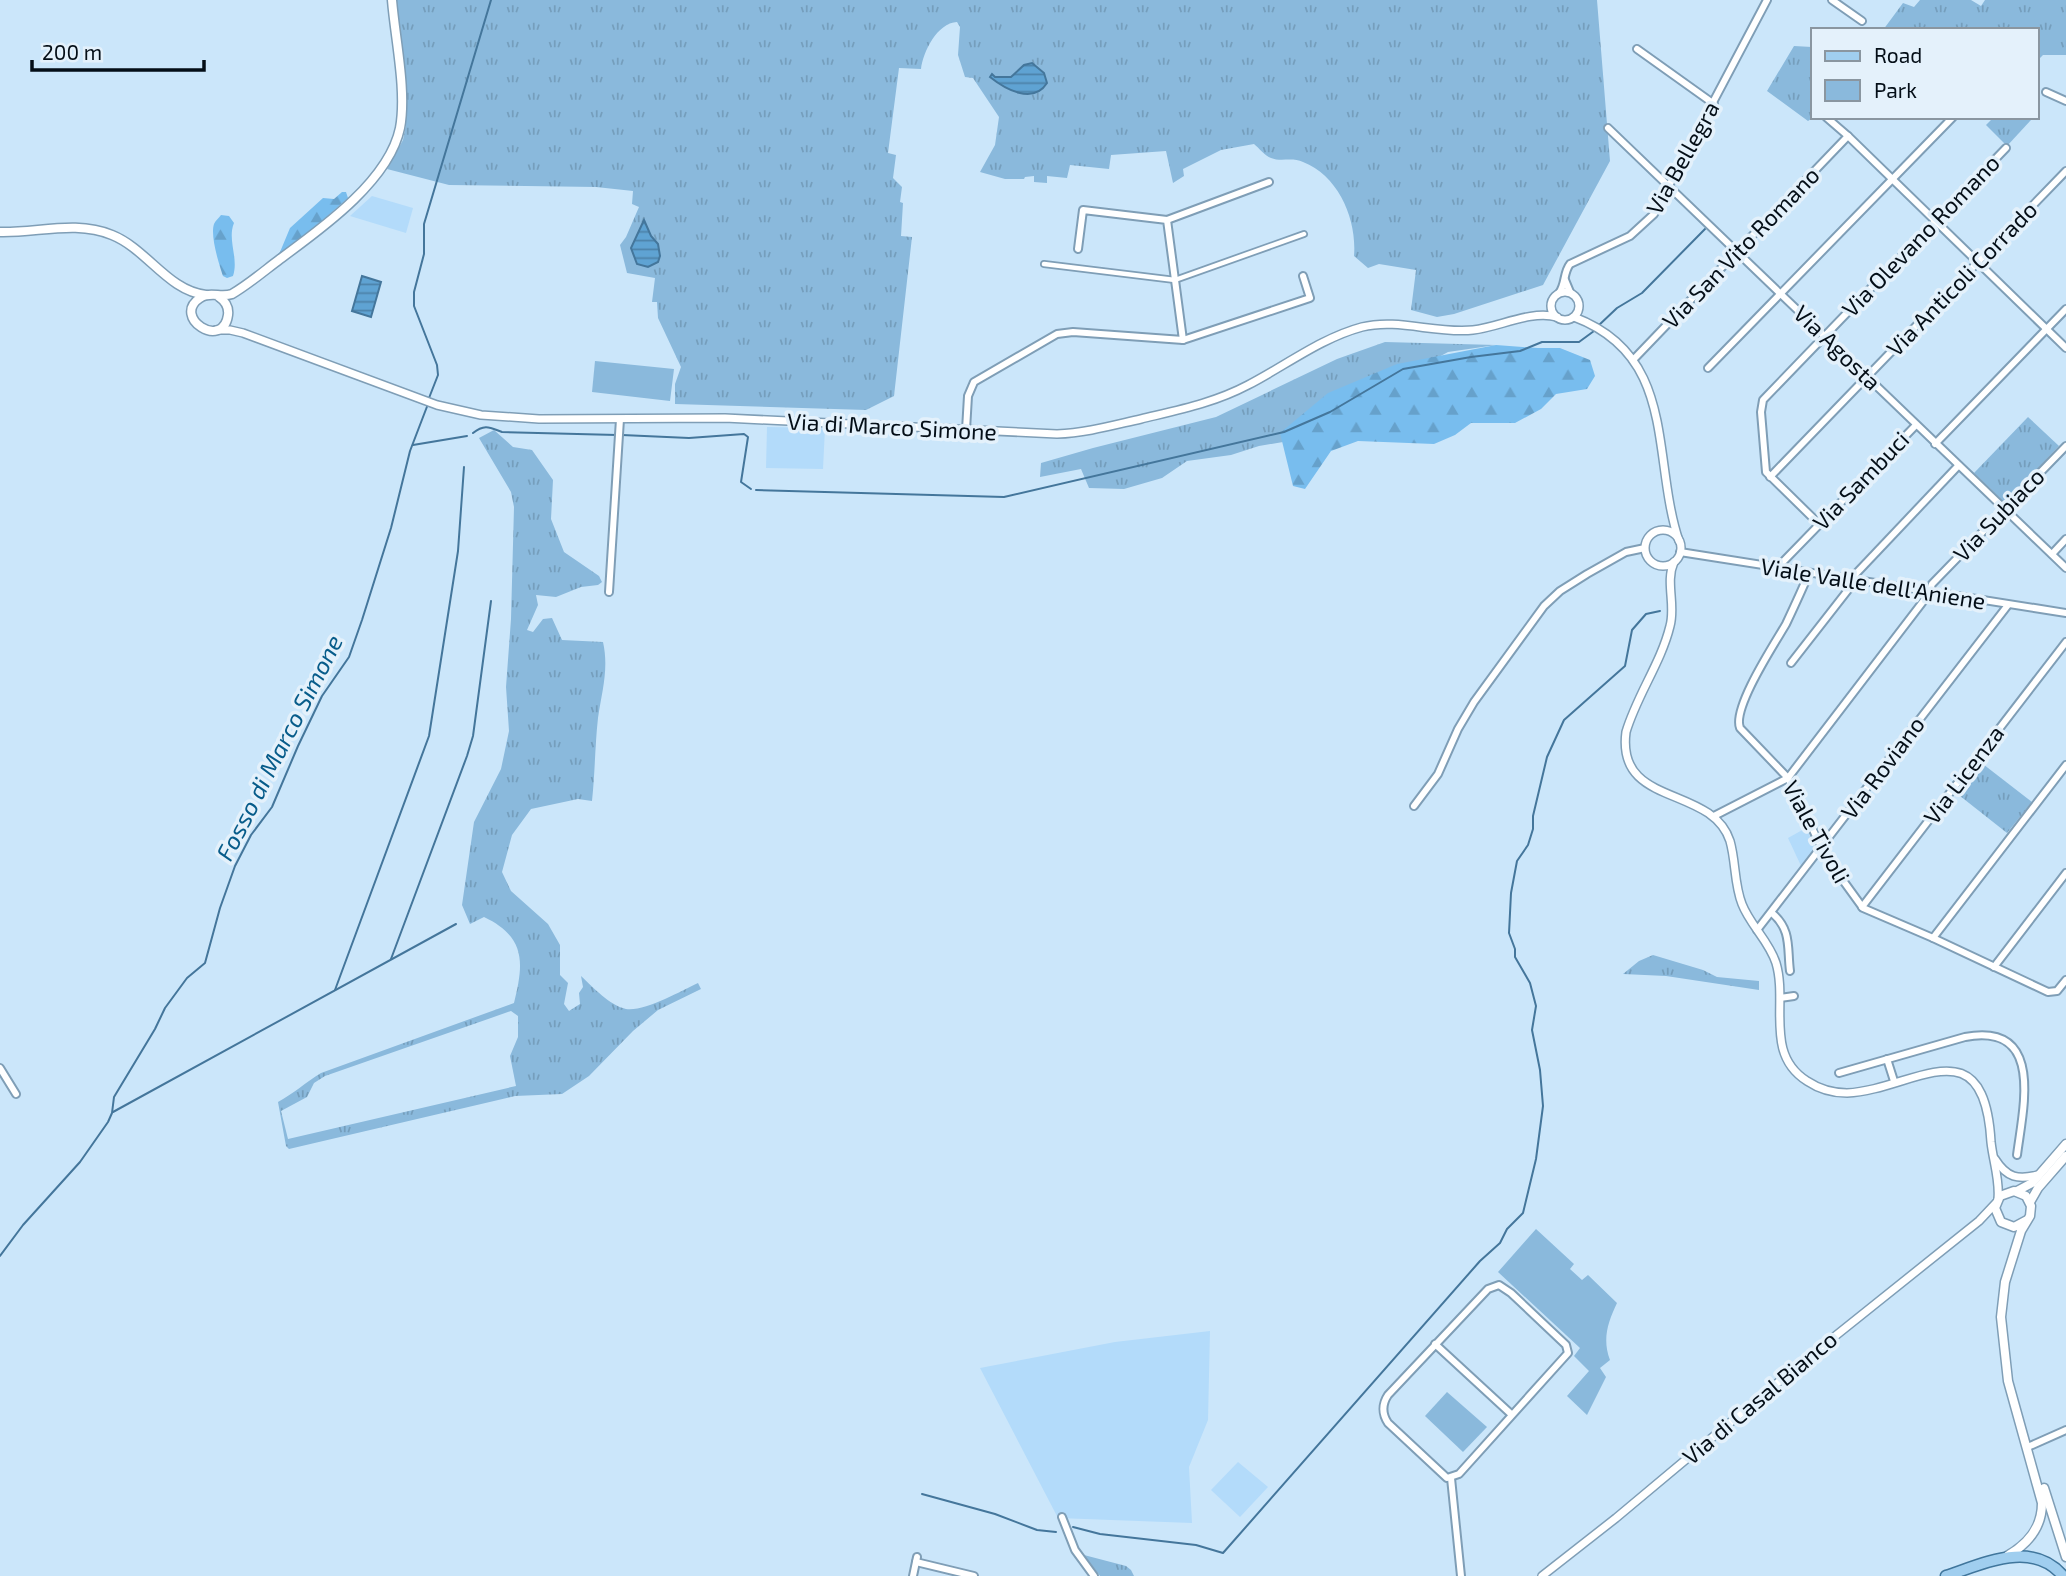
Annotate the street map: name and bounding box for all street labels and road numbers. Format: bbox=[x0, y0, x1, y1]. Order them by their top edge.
street label: Via Bellegra bbox=[1640, 96, 1725, 219]
street label: Via Olevano Romano bbox=[1836, 148, 2005, 322]
street label: Via San Vito Romano bbox=[1656, 161, 1825, 334]
street label: Via Anticoli Corrado bbox=[1880, 195, 2042, 362]
street label: Via Agosta bbox=[1788, 299, 1887, 396]
street label: Via di Marco Simone bbox=[786, 407, 998, 445]
street label: Via Sambuci bbox=[1806, 425, 1914, 535]
street label: Via Subiaco bbox=[1947, 462, 2050, 567]
street label: Viale Valle dell'Aniene bbox=[1759, 551, 1988, 615]
street label: Via Roviano bbox=[1834, 710, 1930, 824]
street label: Via Licenza bbox=[1917, 720, 2009, 829]
street label: Viale Tivoli bbox=[1777, 775, 1856, 888]
street label: Via di Casal Bianco bbox=[1676, 1324, 1842, 1470]

